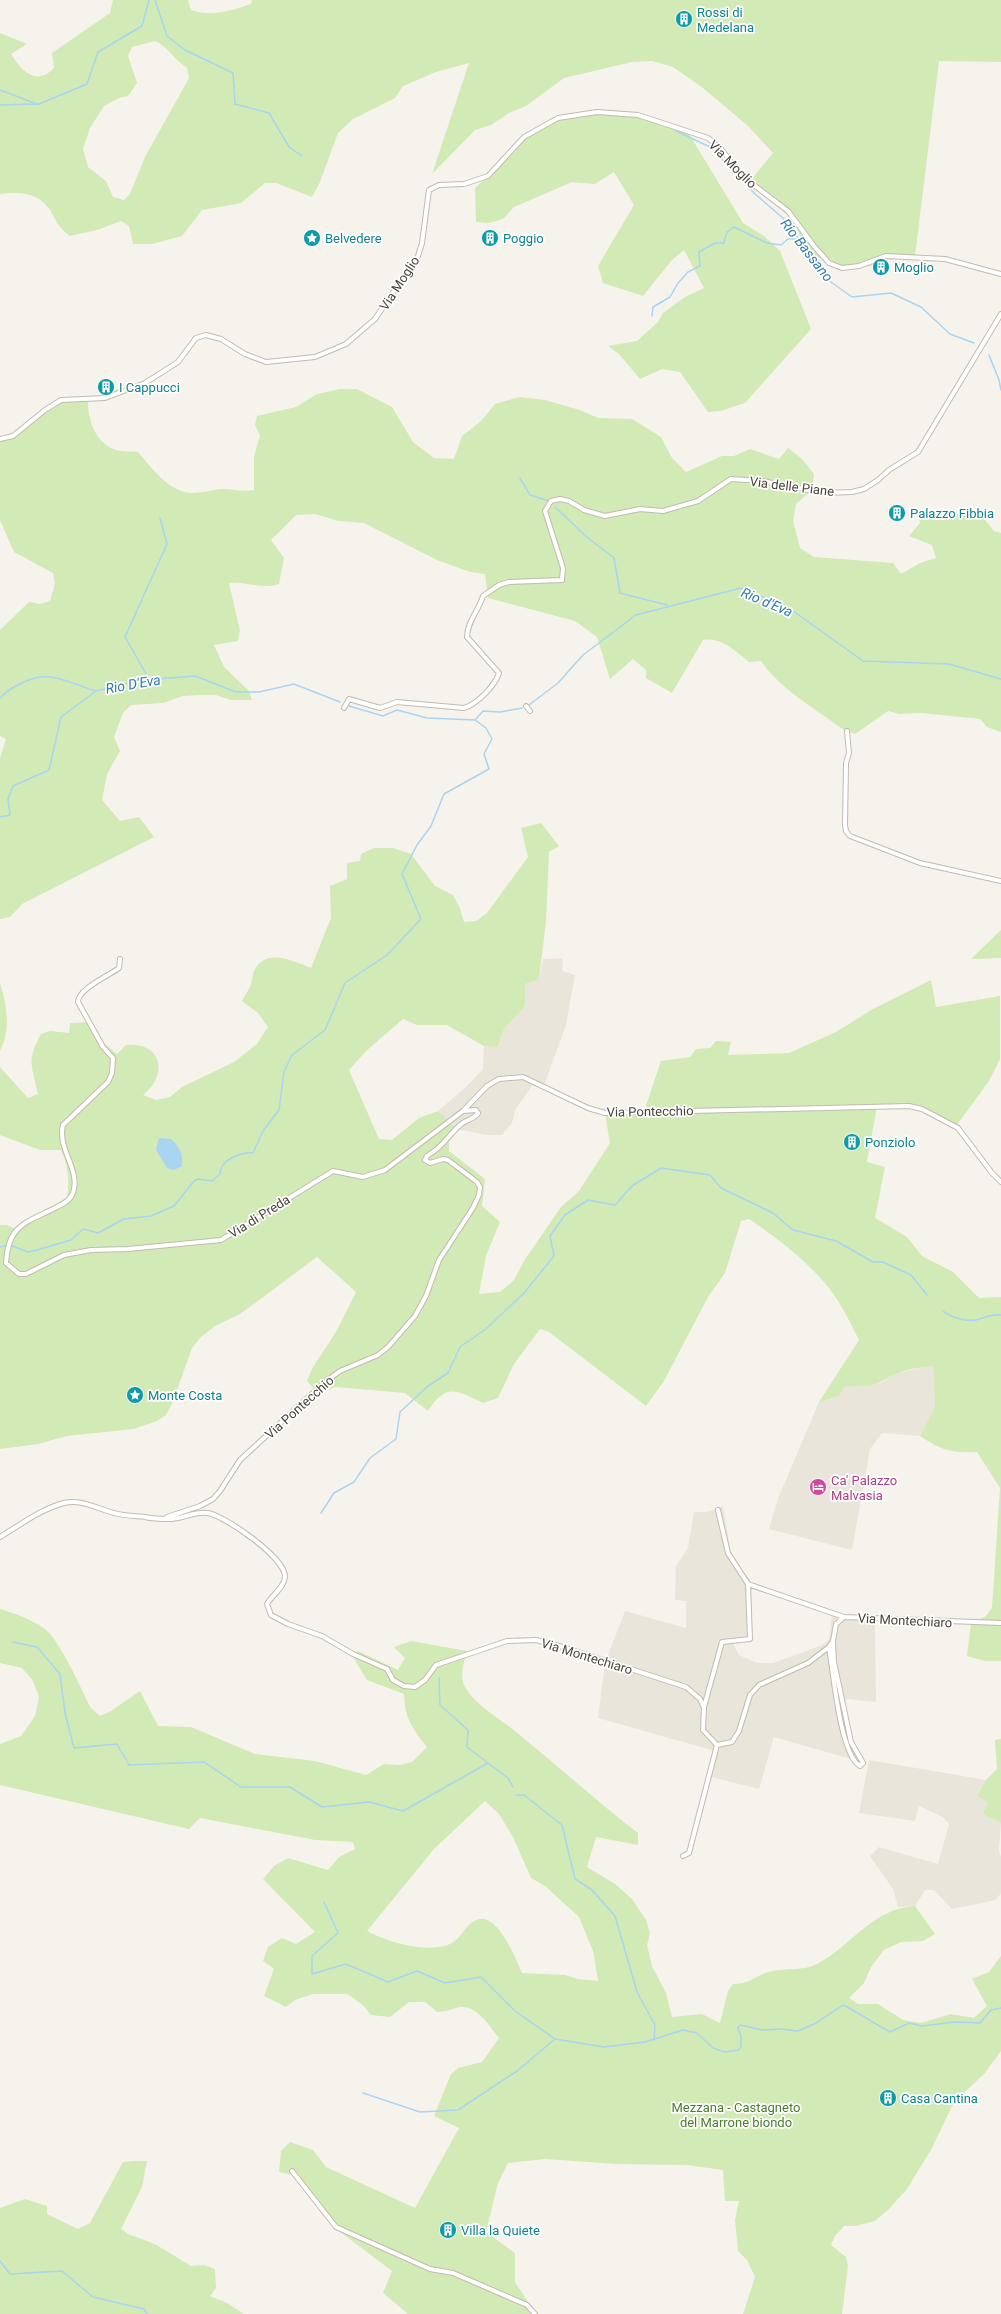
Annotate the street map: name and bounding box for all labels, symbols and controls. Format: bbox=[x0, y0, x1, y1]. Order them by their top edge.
place label: Rossi di Medelana bbox=[697, 5, 754, 35]
building icon: Rossi di Medelana bbox=[674, 9, 694, 29]
street label: Via Moglio bbox=[706, 137, 760, 191]
water label: Rio Bassano bbox=[777, 215, 837, 285]
place icon: Belvedere bbox=[302, 228, 322, 248]
building icon: Poggio bbox=[480, 228, 500, 248]
place label: Belvedere bbox=[325, 231, 382, 246]
place label: Poggio bbox=[503, 231, 544, 246]
street label: Via Moglio bbox=[376, 253, 422, 313]
building icon: Moglio bbox=[871, 257, 891, 277]
place label: Moglio bbox=[894, 260, 934, 275]
building icon: I Cappucci bbox=[96, 377, 116, 397]
place label: I Cappucci bbox=[119, 380, 180, 395]
street label: Via delle Piane bbox=[749, 474, 835, 499]
building icon: Palazzo Fibbia bbox=[887, 503, 907, 523]
place label: Palazzo Fibbia bbox=[910, 506, 994, 521]
water label: Rio d'Eva bbox=[739, 584, 795, 620]
water label: Rio D'Eva bbox=[104, 671, 162, 697]
street label: Via Pontecchio bbox=[606, 1103, 694, 1120]
building icon: Ponziolo bbox=[842, 1132, 862, 1152]
place label: Ponziolo bbox=[865, 1135, 915, 1150]
street label: Via di Preda bbox=[226, 1192, 293, 1241]
street label: Via Pontecchio bbox=[262, 1373, 337, 1442]
place icon: Monte Costa bbox=[125, 1385, 145, 1405]
place label: Monte Costa bbox=[148, 1388, 222, 1403]
place label: Ca' Palazzo Malvasia bbox=[831, 1473, 897, 1503]
hotel icon: Ca' Palazzo Malvasia bbox=[808, 1477, 828, 1497]
street label: Via Montechiaro bbox=[857, 1611, 953, 1630]
street label: Via Montechiaro bbox=[539, 1635, 634, 1677]
building icon: Casa Cantina bbox=[878, 2088, 898, 2108]
place label: Casa Cantina bbox=[901, 2091, 978, 2106]
park label: Mezzana - Castagneto del Marrone biondo bbox=[672, 2100, 800, 2130]
building icon: Villa la Quiete bbox=[438, 2220, 458, 2240]
place label: Villa la Quiete bbox=[461, 2223, 540, 2238]

